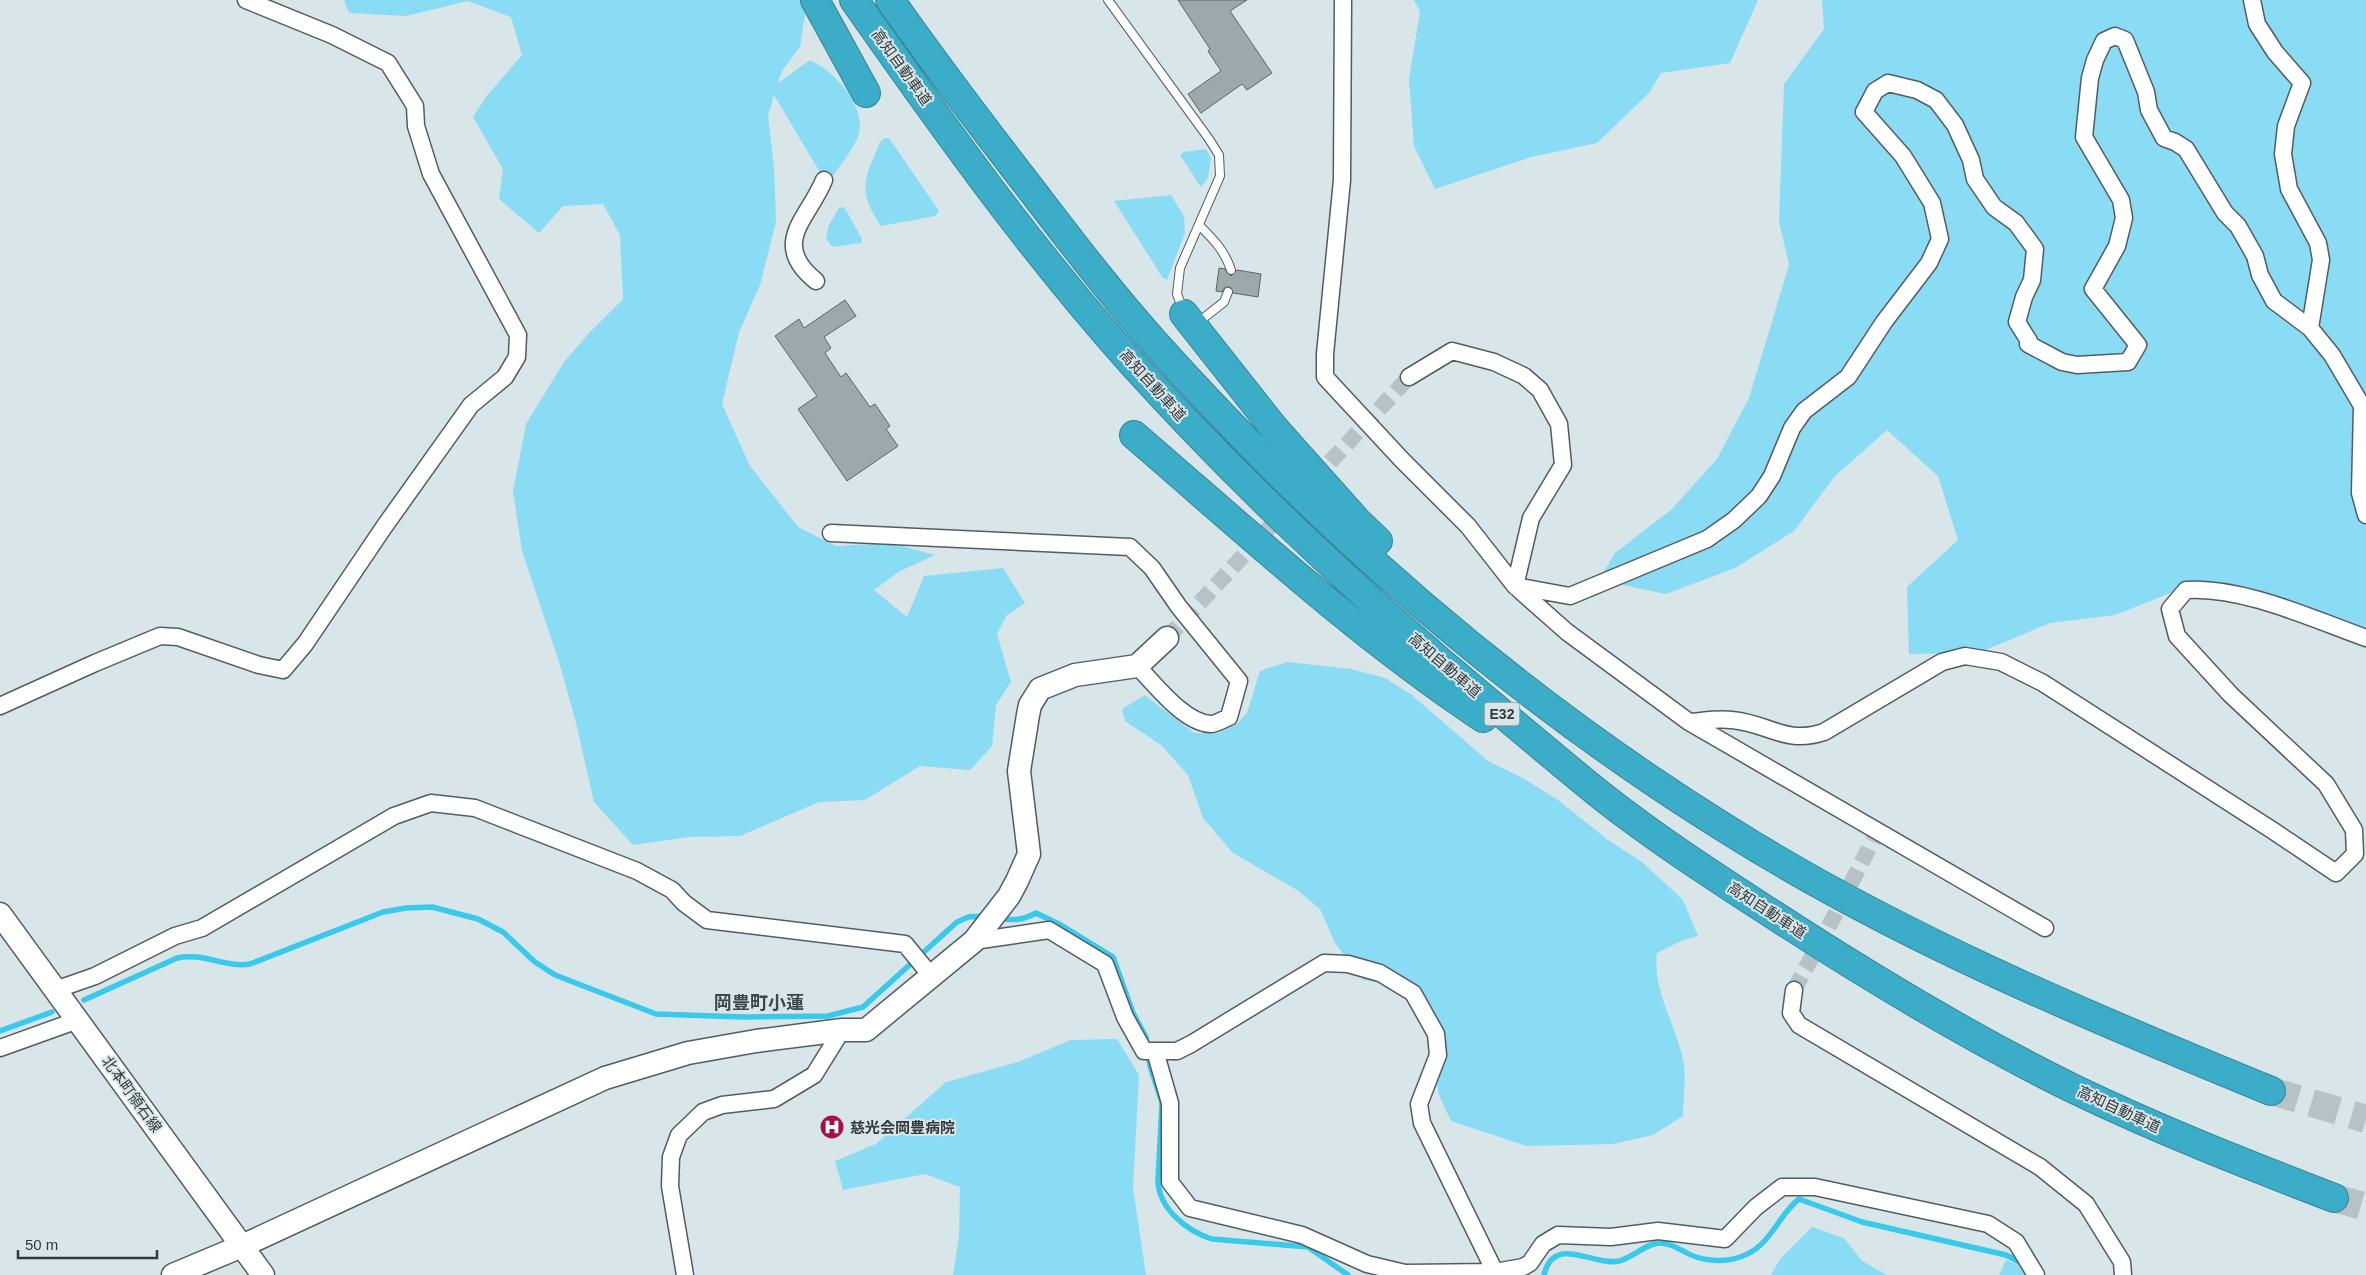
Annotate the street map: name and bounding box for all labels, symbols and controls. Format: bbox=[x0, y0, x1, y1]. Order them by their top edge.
street label: 高知自動車道 bbox=[869, 26, 935, 108]
street label: 高知自動車道 bbox=[1117, 346, 1189, 424]
street label: 高知自動車道 bbox=[1405, 629, 1485, 701]
road number: E32 bbox=[1484, 702, 1520, 726]
street label: 高知自動車道 bbox=[1725, 878, 1809, 942]
district label: 岡豊町小蓮 bbox=[714, 993, 804, 1013]
street label: 北本町領石線 bbox=[99, 1053, 165, 1135]
street label: 高知自動車道 bbox=[2075, 1082, 2163, 1136]
hospital icon: 慈光会岡豊病院 bbox=[819, 1114, 845, 1140]
place label: 慈光会岡豊病院 bbox=[850, 1119, 955, 1136]
scale bar bbox=[18, 1228, 156, 1260]
text: 50 m bbox=[25, 1236, 58, 1253]

